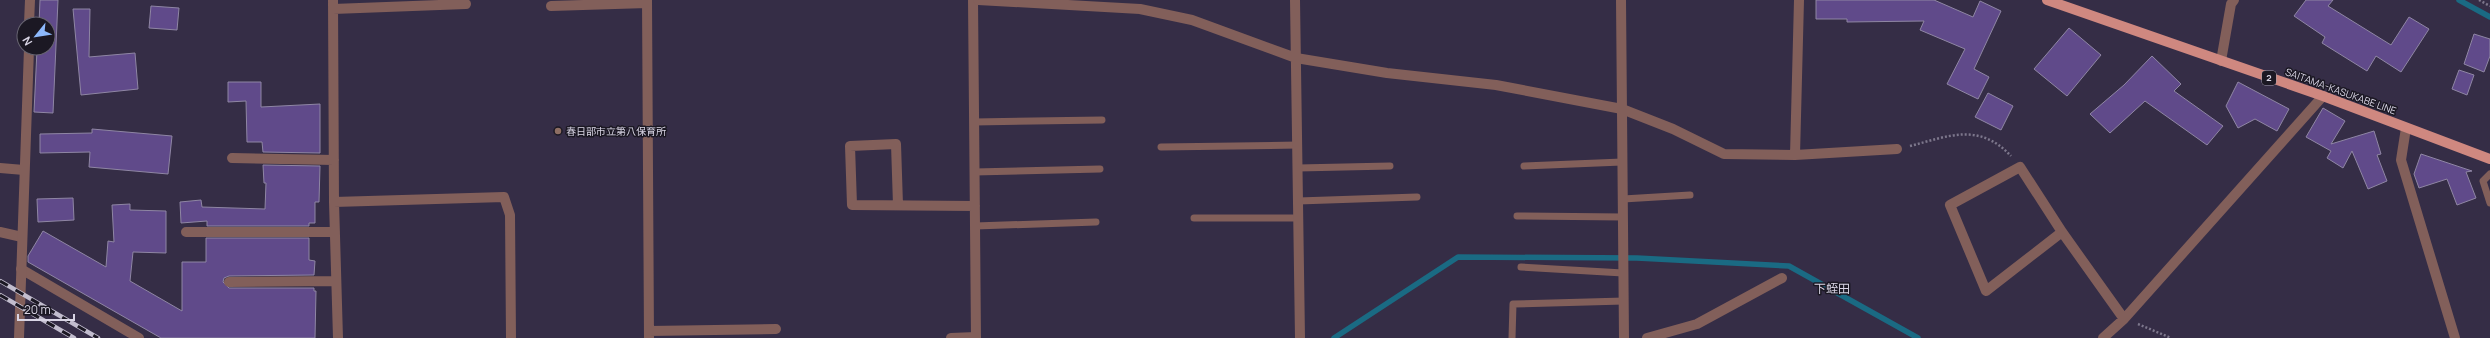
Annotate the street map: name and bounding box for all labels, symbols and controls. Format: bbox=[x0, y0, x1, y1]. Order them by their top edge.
north arrow bbox=[16, 16, 56, 56]
text: N bbox=[18, 34, 35, 48]
street label: SAITAMA-KASUKABE LINE bbox=[2284, 64, 2399, 118]
road number: 2 bbox=[2262, 71, 2276, 85]
place label: 春日部市立第八保育所 bbox=[566, 124, 666, 138]
marker: 春日部市立第八保育所 bbox=[553, 126, 563, 136]
district label: 下蛭田 bbox=[1814, 280, 1850, 297]
scale bar bbox=[18, 296, 74, 322]
text: 20 m bbox=[24, 301, 51, 318]

